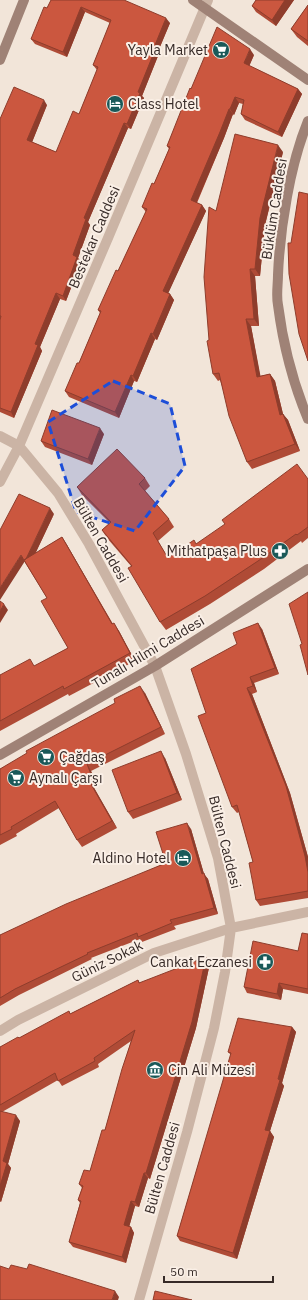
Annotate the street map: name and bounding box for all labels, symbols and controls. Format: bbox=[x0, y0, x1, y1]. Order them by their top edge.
supermarket icon: Yayla Market bbox=[211, 40, 231, 60]
place label: Yayla Market bbox=[128, 41, 208, 59]
hotel icon: Class Hotel bbox=[105, 94, 125, 114]
place label: Class Hotel bbox=[128, 95, 199, 113]
street label: Büklüm Caddesi bbox=[257, 157, 291, 261]
street label: Bestekar Caddesi bbox=[64, 183, 124, 291]
street label: Bülten Caddesi bbox=[69, 494, 133, 586]
pharmacy icon: Mithatpaşa Plus bbox=[270, 541, 290, 561]
place label: Mithatpaşa Plus bbox=[167, 542, 267, 560]
street label: Tunalı Hilmi Caddesi bbox=[89, 611, 207, 693]
supermarket icon: Çağdaş bbox=[36, 747, 56, 767]
place label: Çağdaş bbox=[59, 748, 105, 766]
supermarket icon: Aynalı Çarşı bbox=[6, 768, 26, 788]
place label: Aynalı Çarşı bbox=[29, 769, 102, 787]
street label: Bülten Caddesi bbox=[205, 794, 245, 890]
hotel icon: Aldino Hotel bbox=[173, 848, 193, 868]
place label: Aldino Hotel bbox=[92, 849, 170, 867]
street label: Güniz Sokak bbox=[68, 936, 146, 986]
pharmacy icon: Cankat Eczanesi bbox=[255, 952, 275, 972]
place label: Cankat Eczanesi bbox=[150, 953, 252, 971]
museum icon: Cin Ali Müzesi bbox=[145, 1060, 165, 1080]
place label: Cin Ali Müzesi bbox=[168, 1061, 255, 1079]
street label: Bülten Caddesi bbox=[140, 1120, 184, 1216]
scale bar bbox=[164, 1258, 273, 1284]
text: 50 m bbox=[170, 1264, 198, 1279]

